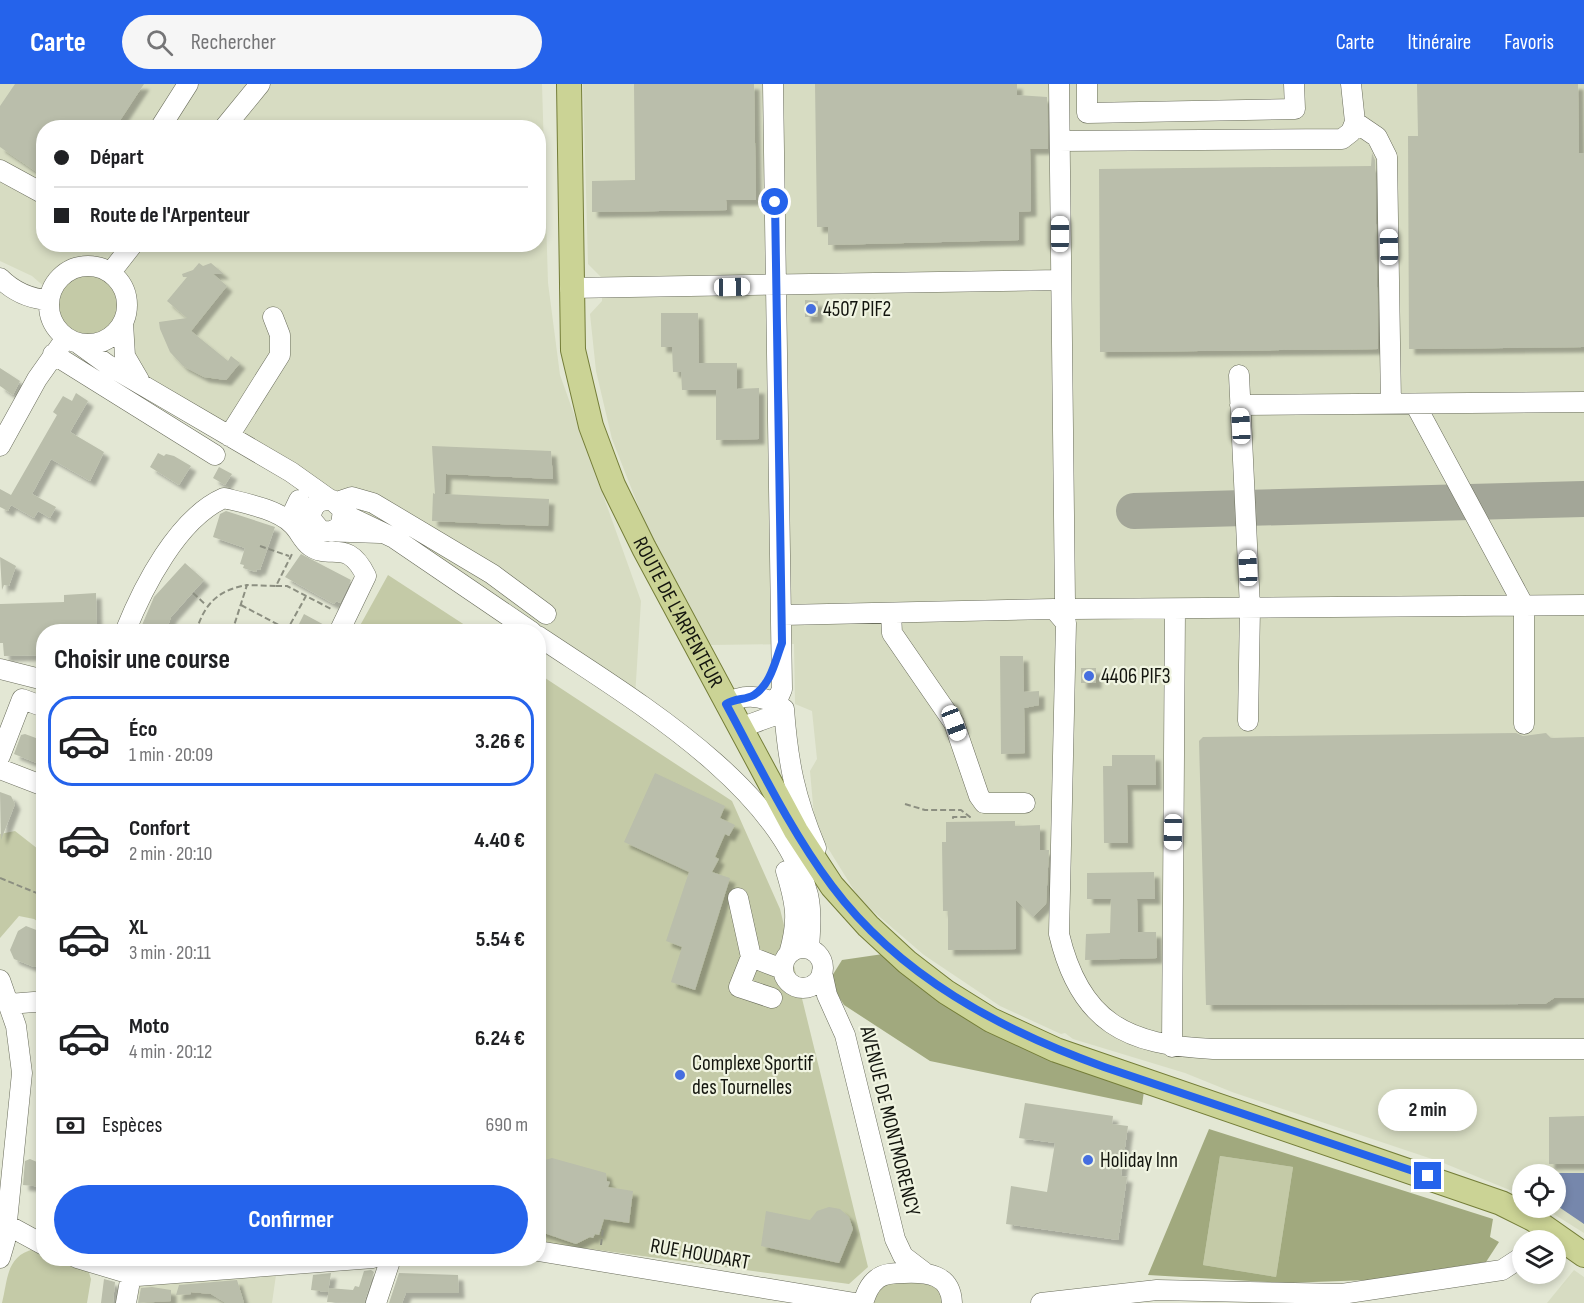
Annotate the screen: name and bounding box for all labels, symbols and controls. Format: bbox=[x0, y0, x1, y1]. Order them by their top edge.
search box bbox=[122, 15, 542, 69]
text: Carte bbox=[30, 26, 86, 59]
icon: search bbox=[143, 26, 176, 59]
text: Rechercher bbox=[191, 29, 276, 56]
text: Carte bbox=[1336, 30, 1375, 55]
text: Itinéraire bbox=[1408, 30, 1471, 55]
text: Favoris bbox=[1504, 30, 1554, 55]
text: Départ bbox=[90, 144, 144, 171]
route start bbox=[761, 188, 788, 215]
text: Route de l'Arpenteur bbox=[90, 202, 250, 229]
car bbox=[1051, 216, 1069, 252]
car bbox=[1380, 229, 1398, 265]
car bbox=[714, 278, 750, 296]
place label: 4507 PIF2 bbox=[823, 297, 891, 322]
marker: 4507 PIF2 bbox=[804, 302, 818, 316]
car bbox=[1231, 408, 1251, 444]
street label: ROUTE DE L'ARPENTEUR bbox=[628, 533, 729, 692]
car bbox=[1238, 550, 1258, 586]
text: Choisir une course bbox=[54, 644, 230, 676]
place label: 4406 PIF3 bbox=[1101, 664, 1171, 689]
marker: 4406 PIF3 bbox=[1082, 669, 1096, 683]
car bbox=[939, 703, 969, 743]
icon: car bbox=[57, 714, 111, 768]
text: Éco bbox=[129, 716, 157, 743]
text: 3.26 € bbox=[475, 728, 525, 755]
text: 1 min · 20:09 bbox=[129, 743, 213, 767]
icon: car bbox=[57, 813, 111, 867]
car bbox=[1164, 814, 1182, 850]
text: Confort bbox=[129, 815, 190, 842]
text: 4.40 € bbox=[474, 827, 525, 854]
text: 2 min · 20:10 bbox=[129, 842, 213, 866]
icon: car bbox=[57, 912, 111, 966]
text: XL bbox=[129, 914, 148, 941]
text: 5.54 € bbox=[476, 926, 525, 953]
text: 3 min · 20:11 bbox=[129, 941, 211, 965]
icon: car bbox=[57, 1011, 111, 1065]
text: Moto bbox=[129, 1013, 169, 1040]
street label: AVENUE DE MONTMORENCY bbox=[854, 1023, 926, 1219]
text: 6.24 € bbox=[475, 1025, 525, 1052]
text: 4 min · 20:12 bbox=[129, 1040, 212, 1064]
place label: Complexe Sportif des Tournelles bbox=[692, 1051, 814, 1100]
marker: Complexe Sportif des Tournelles bbox=[673, 1068, 687, 1082]
callout: 2 min bbox=[1378, 1089, 1478, 1131]
text: 2 min bbox=[1408, 1098, 1447, 1122]
icon: cash bbox=[54, 1109, 87, 1142]
text: Espèces bbox=[102, 1112, 162, 1139]
text: 690 m bbox=[486, 1113, 528, 1137]
place label: Holiday Inn bbox=[1100, 1148, 1178, 1173]
marker: Holiday Inn bbox=[1081, 1153, 1095, 1167]
route end bbox=[1414, 1162, 1441, 1189]
map controls bbox=[1512, 1164, 1566, 1284]
button: locate bbox=[1512, 1164, 1566, 1218]
button: Confirmer bbox=[54, 1185, 528, 1254]
button: layers bbox=[1512, 1230, 1566, 1284]
street label: RUE HOUDART bbox=[648, 1233, 752, 1275]

